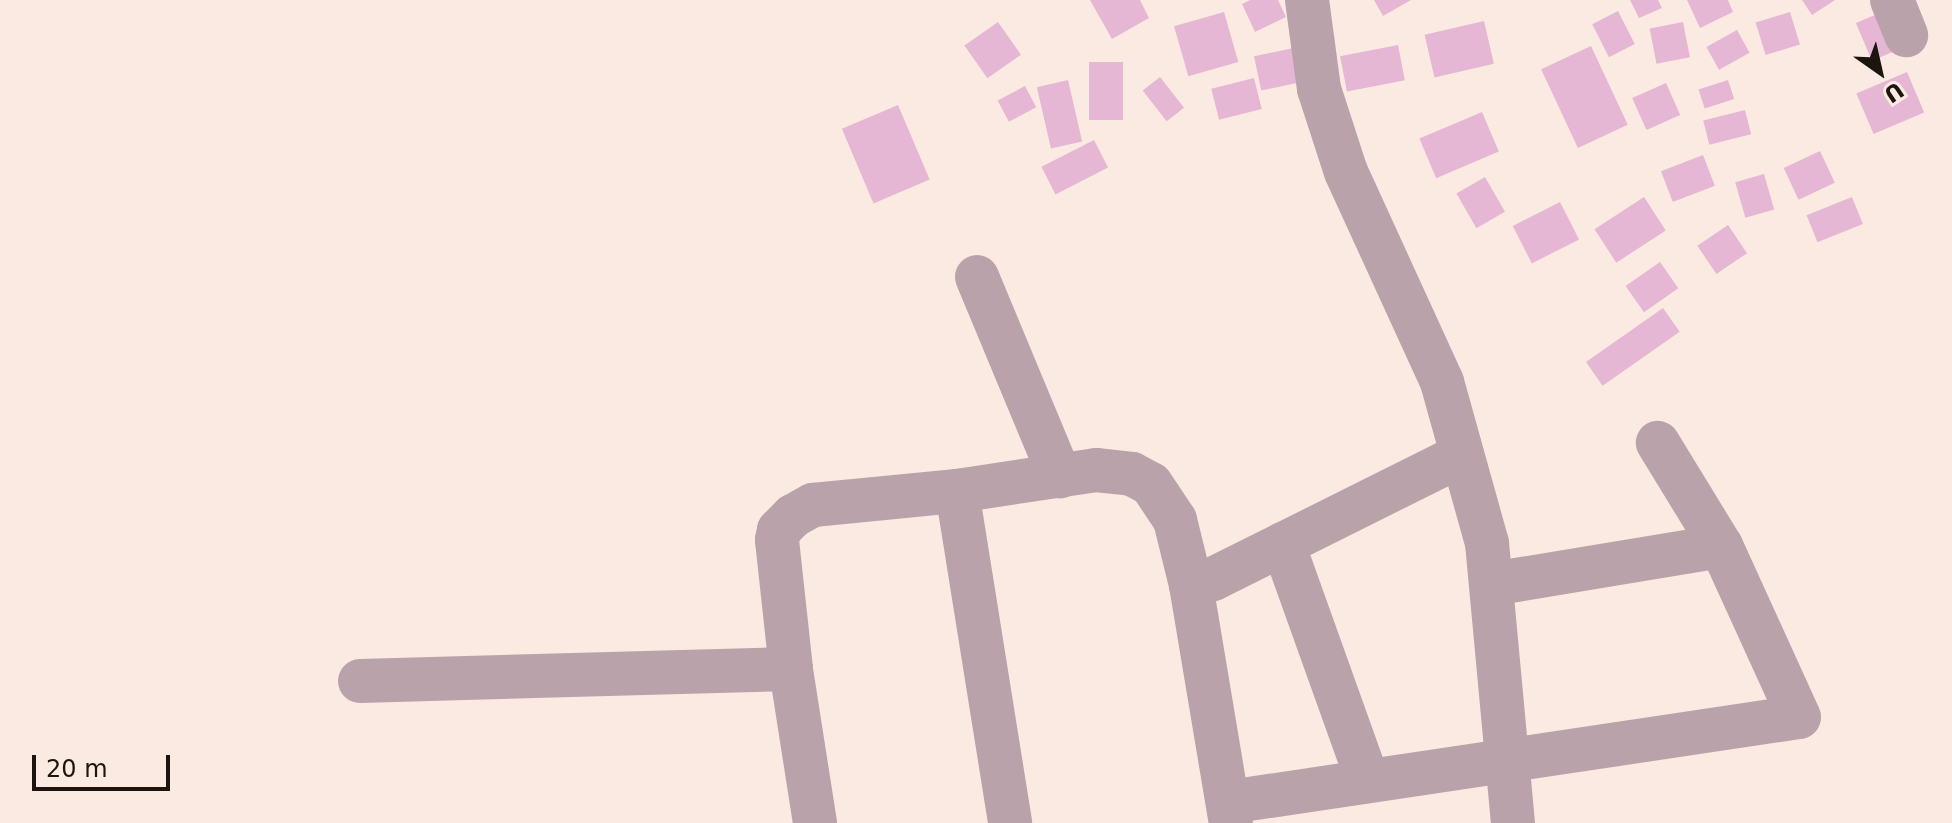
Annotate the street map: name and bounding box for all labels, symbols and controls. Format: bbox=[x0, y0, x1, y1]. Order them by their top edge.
north arrow bbox=[1840, 32, 1920, 112]
text: U bbox=[1879, 77, 1908, 108]
scale bar bbox=[36, 739, 174, 789]
text: 20 m bbox=[46, 755, 108, 783]

